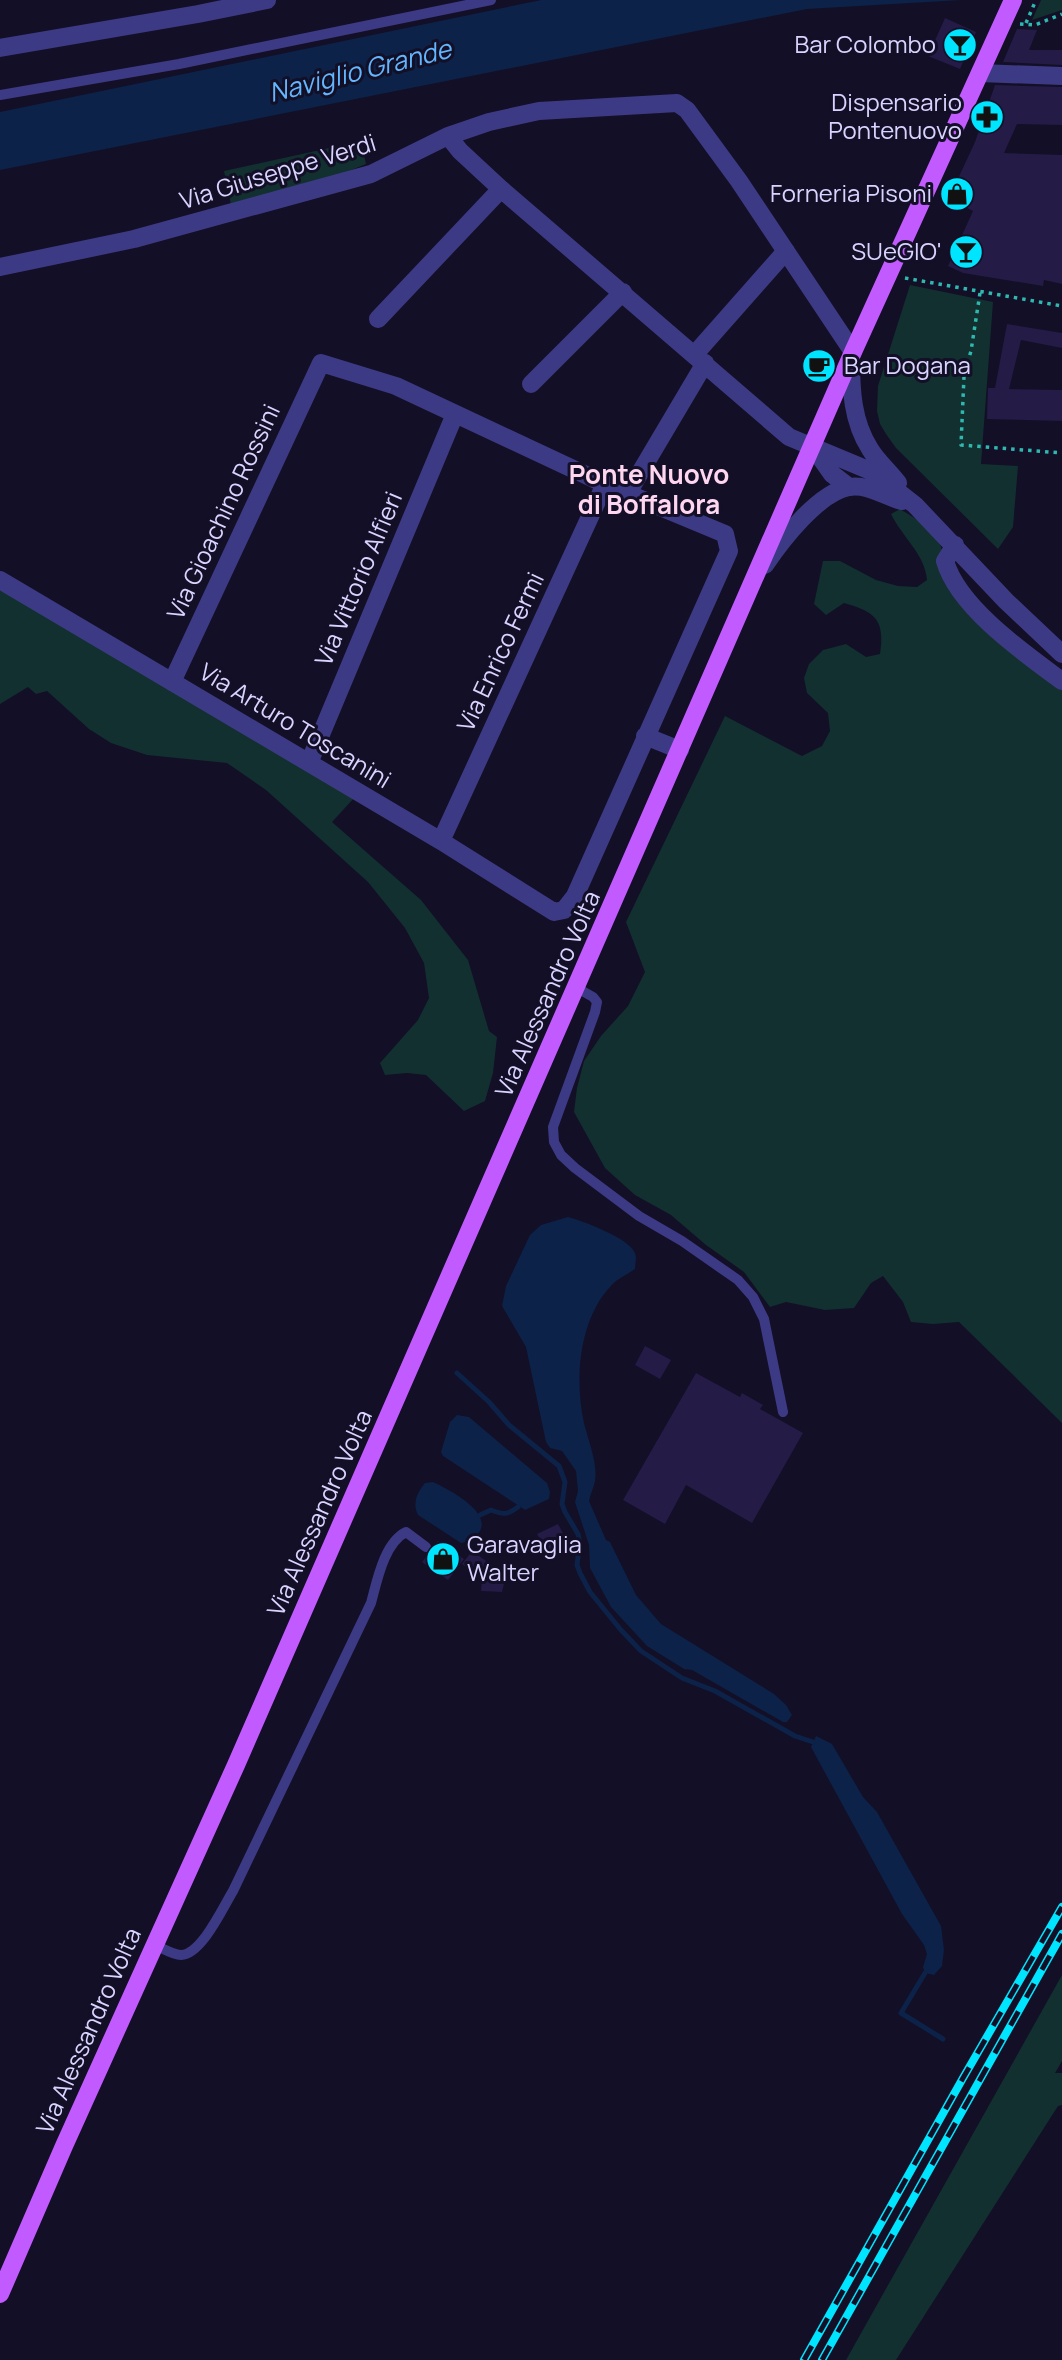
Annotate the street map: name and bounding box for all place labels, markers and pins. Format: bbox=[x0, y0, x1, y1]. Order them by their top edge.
bar icon: Bar Colombo bbox=[941, 26, 979, 64]
place label: Bar Colombo bbox=[795, 27, 936, 60]
place label: Dispensario Pontenuovo bbox=[828, 85, 962, 146]
pharmacy icon: Dispensario Pontenuovo bbox=[968, 98, 1006, 136]
shop icon: Forneria Pisoni bbox=[938, 175, 976, 213]
place label: Forneria Pisoni bbox=[770, 176, 932, 209]
bar icon: SUeGIO' bbox=[947, 233, 985, 271]
place label: SUeGIO' bbox=[851, 234, 942, 267]
cafe icon: Bar Dogana bbox=[800, 347, 838, 385]
place label: Bar Dogana bbox=[844, 348, 971, 381]
place label: Garavaglia Walter bbox=[467, 1527, 582, 1588]
shop icon: Garavaglia Walter bbox=[424, 1540, 462, 1578]

